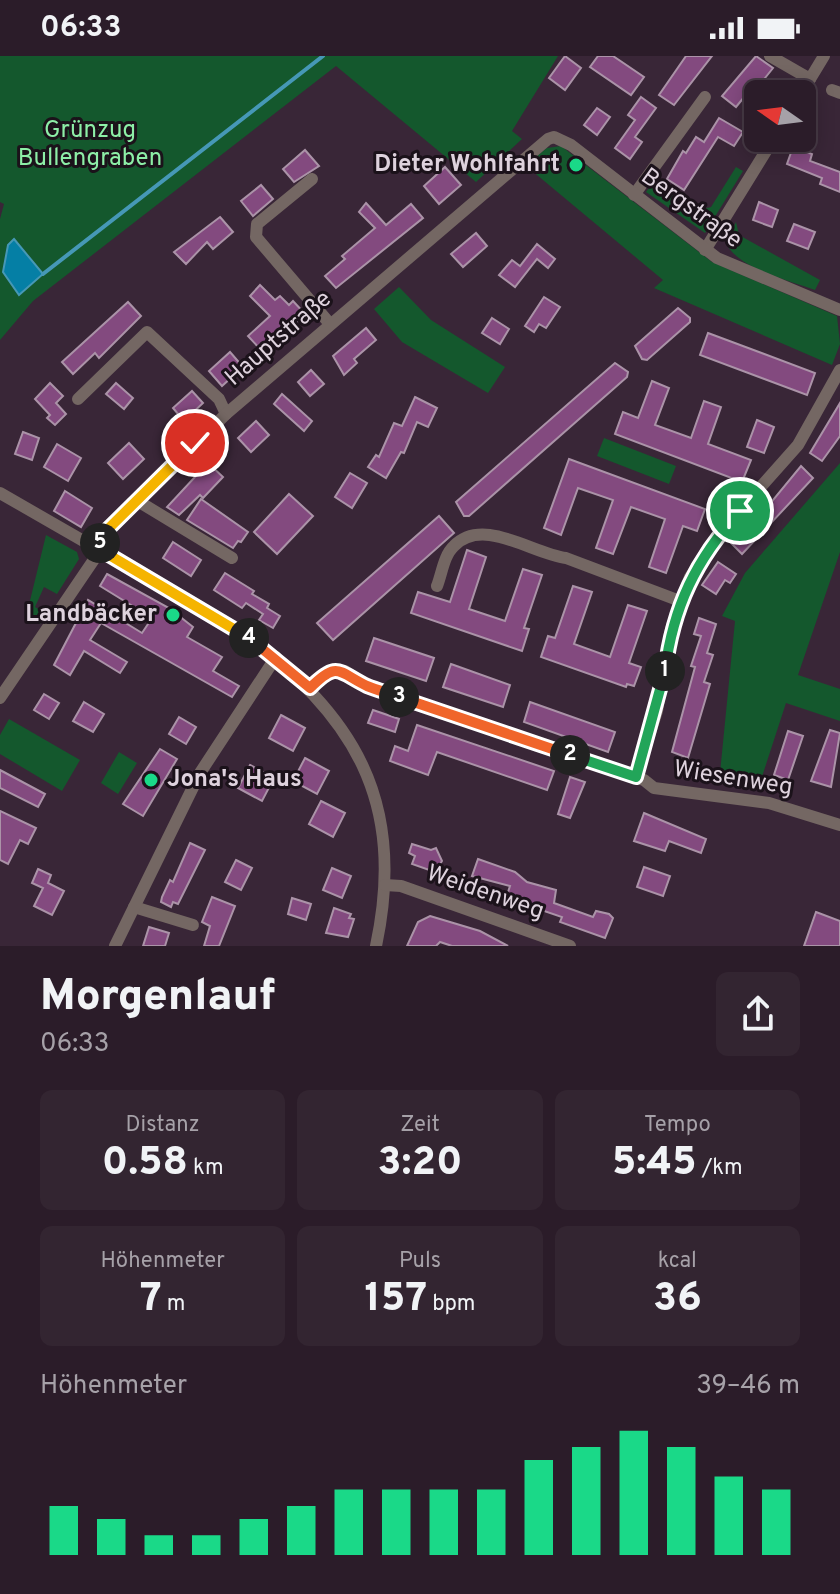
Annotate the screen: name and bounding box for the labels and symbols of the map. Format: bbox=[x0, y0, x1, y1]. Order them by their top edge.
north arrow bbox=[744, 80, 816, 152]
park label: Grünzug Bullengraben bbox=[18, 116, 162, 174]
place label: Dieter Wohlfahrt bbox=[374, 150, 560, 180]
marker: Dieter Wohlfahrt bbox=[567, 156, 585, 174]
street label: Bergstraße bbox=[634, 162, 748, 256]
street label: Hauptstraße bbox=[220, 285, 338, 393]
pin bbox=[161, 409, 229, 477]
pin bbox=[706, 477, 774, 545]
pin: 5 bbox=[80, 523, 120, 563]
place label: Landbäcker bbox=[25, 600, 157, 630]
marker: Landbäcker bbox=[164, 606, 182, 624]
pin: 4 bbox=[229, 618, 269, 658]
pin: 1 bbox=[645, 651, 685, 691]
pin: 3 bbox=[379, 677, 419, 717]
pin: 2 bbox=[550, 735, 590, 775]
street label: Wiesenweg bbox=[671, 755, 795, 803]
place label: Jona's Haus bbox=[167, 765, 302, 795]
marker: Jona's Haus bbox=[142, 771, 160, 789]
street label: Weidenweg bbox=[422, 859, 548, 927]

